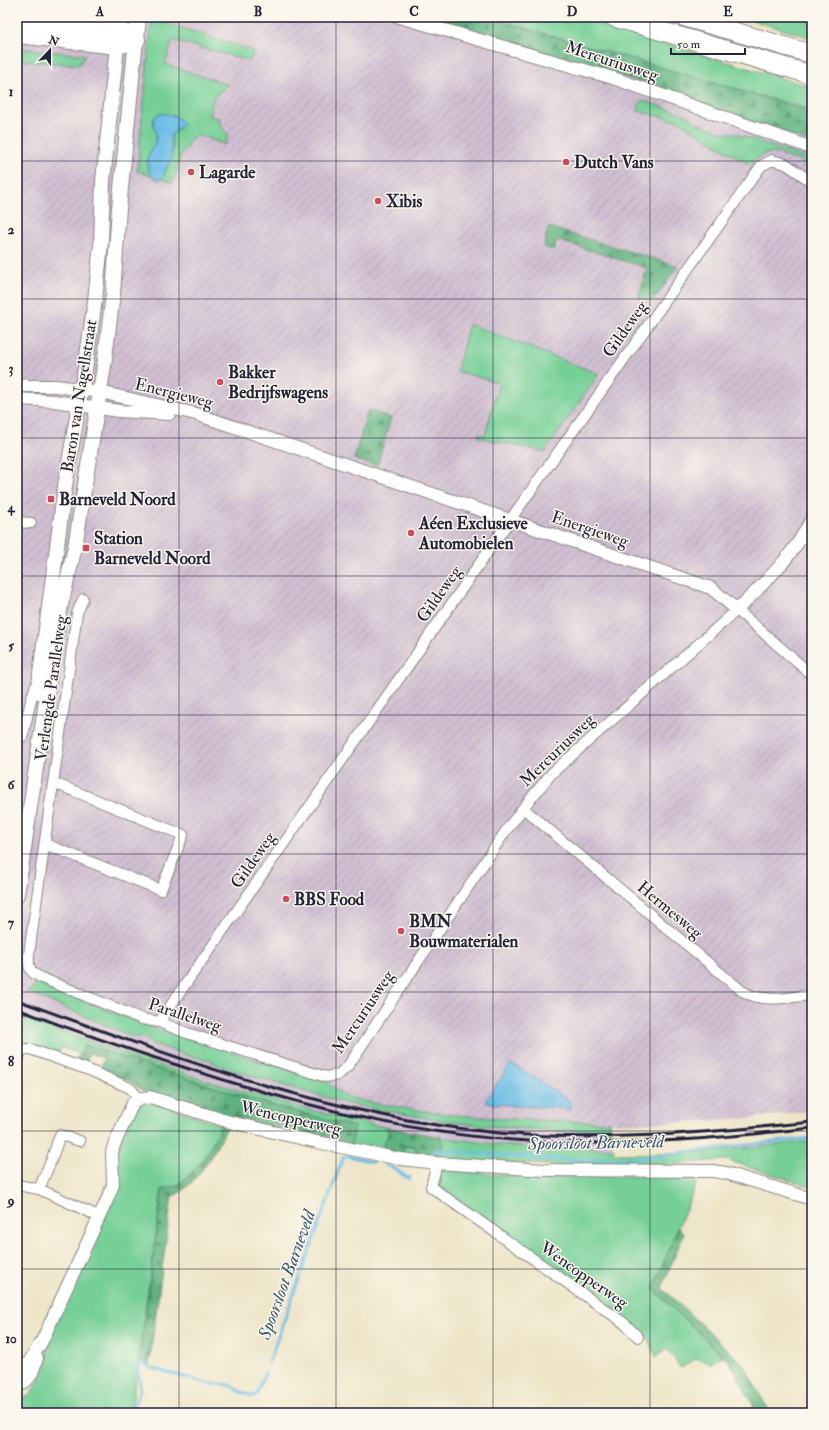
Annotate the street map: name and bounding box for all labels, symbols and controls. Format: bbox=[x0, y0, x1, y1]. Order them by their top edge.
text: A bbox=[95, 4, 105, 20]
text: B bbox=[254, 4, 262, 20]
text: C bbox=[409, 4, 419, 20]
text: D bbox=[567, 4, 578, 20]
text: E bbox=[723, 4, 733, 20]
north arrow bbox=[30, 30, 70, 70]
scale bar bbox=[671, 30, 745, 56]
text: N bbox=[46, 33, 62, 49]
street label: Mercuriusweg bbox=[563, 36, 662, 86]
text: 50 m bbox=[677, 37, 701, 52]
text: 1 bbox=[9, 84, 14, 100]
place label: Dutch Vans bbox=[574, 152, 654, 173]
marker: Dutch Vans bbox=[561, 157, 571, 167]
place label: Lagarde bbox=[199, 162, 256, 184]
marker: Lagarde bbox=[186, 167, 196, 177]
place label: Xibis bbox=[386, 191, 422, 212]
marker: Xibis bbox=[373, 196, 383, 206]
text: 2 bbox=[8, 222, 15, 238]
street label: Gildeweg bbox=[598, 296, 652, 361]
street label: Baron van Nagellstraat bbox=[57, 318, 102, 474]
text: 3 bbox=[9, 361, 14, 377]
place label: Bakker Bedrijfswagens bbox=[228, 362, 328, 404]
street label: Energieweg bbox=[133, 373, 216, 413]
marker: Bakker Bedrijfswagens bbox=[215, 377, 225, 387]
place label: Barneveld Noord bbox=[59, 489, 176, 510]
marker: Barneveld Noord bbox=[46, 494, 56, 504]
text: 4 bbox=[6, 500, 15, 516]
street label: Energieweg bbox=[549, 506, 632, 552]
place label: Aéen Exclusieve Automobielen bbox=[418, 513, 528, 554]
place label: Station Barneveld Noord bbox=[94, 528, 211, 569]
marker: Aéen Exclusieve Automobielen bbox=[406, 528, 416, 538]
marker: Station Barneveld Noord bbox=[81, 543, 91, 553]
street label: Gildeweg bbox=[412, 561, 466, 626]
street label: Verlengde Parallelweg bbox=[30, 613, 72, 762]
text: 5 bbox=[8, 638, 14, 654]
street label: Mercuriusweg bbox=[515, 709, 599, 791]
text: 6 bbox=[8, 777, 16, 793]
street label: Gildeweg bbox=[226, 827, 280, 892]
street label: Hermesweg bbox=[633, 877, 708, 944]
place label: BBS Food bbox=[294, 889, 365, 910]
marker: BBS Food bbox=[281, 894, 291, 904]
place label: BMN Bouwmaterialen bbox=[409, 911, 519, 952]
text: 7 bbox=[8, 915, 15, 931]
marker: BMN Bouwmaterialen bbox=[396, 926, 406, 936]
street label: Mercuriusweg bbox=[327, 966, 399, 1058]
street label: Parallelweg bbox=[146, 993, 225, 1037]
text: 8 bbox=[8, 1054, 14, 1070]
street label: Wencopperweg bbox=[237, 1096, 344, 1141]
water label: Spoorsloot Barneveld bbox=[527, 1130, 666, 1156]
text: 9 bbox=[6, 1193, 15, 1209]
water label: Spoorsloot Barneveld bbox=[253, 1206, 322, 1344]
street label: Wencopperweg bbox=[534, 1236, 633, 1314]
text: 10 bbox=[5, 1331, 17, 1347]

